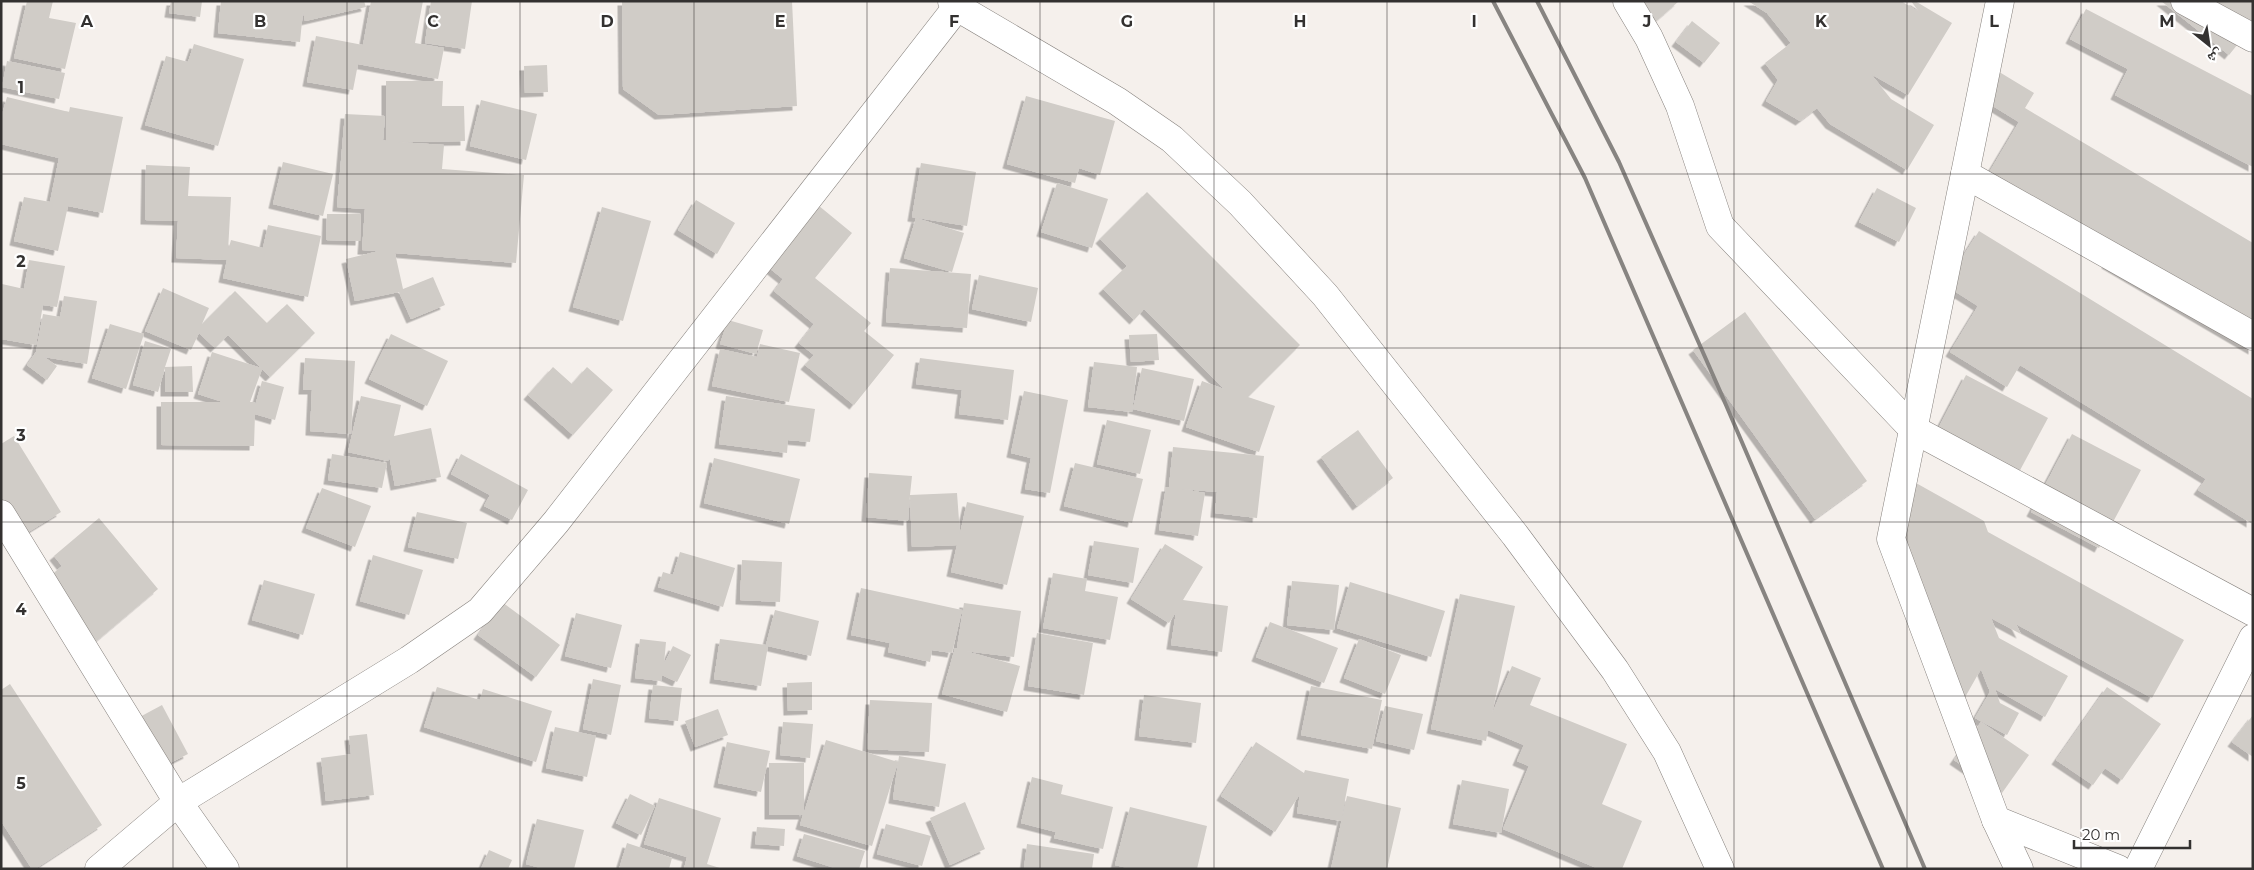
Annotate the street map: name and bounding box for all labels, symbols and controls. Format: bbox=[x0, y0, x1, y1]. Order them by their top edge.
text: A bbox=[80, 12, 94, 31]
text: B bbox=[254, 12, 266, 31]
text: C bbox=[427, 12, 439, 31]
text: D bbox=[600, 12, 614, 31]
text: E bbox=[775, 12, 785, 31]
text: F bbox=[949, 12, 959, 31]
text: G bbox=[1121, 12, 1133, 31]
text: H bbox=[1294, 12, 1306, 31]
text: I bbox=[1471, 12, 1477, 31]
text: J bbox=[1642, 12, 1651, 31]
text: K bbox=[1815, 12, 1828, 31]
text: L bbox=[1989, 12, 1999, 31]
text: M bbox=[2159, 12, 2175, 31]
north arrow bbox=[2184, 20, 2234, 70]
text: ش bbox=[2204, 45, 2226, 68]
text: 1 bbox=[18, 78, 24, 97]
text: 2 bbox=[16, 252, 26, 271]
text: 3 bbox=[15, 426, 26, 445]
text: 4 bbox=[15, 600, 27, 619]
text: 5 bbox=[16, 774, 26, 793]
scale bar bbox=[2074, 818, 2190, 850]
text: 20 m bbox=[2082, 825, 2120, 844]

